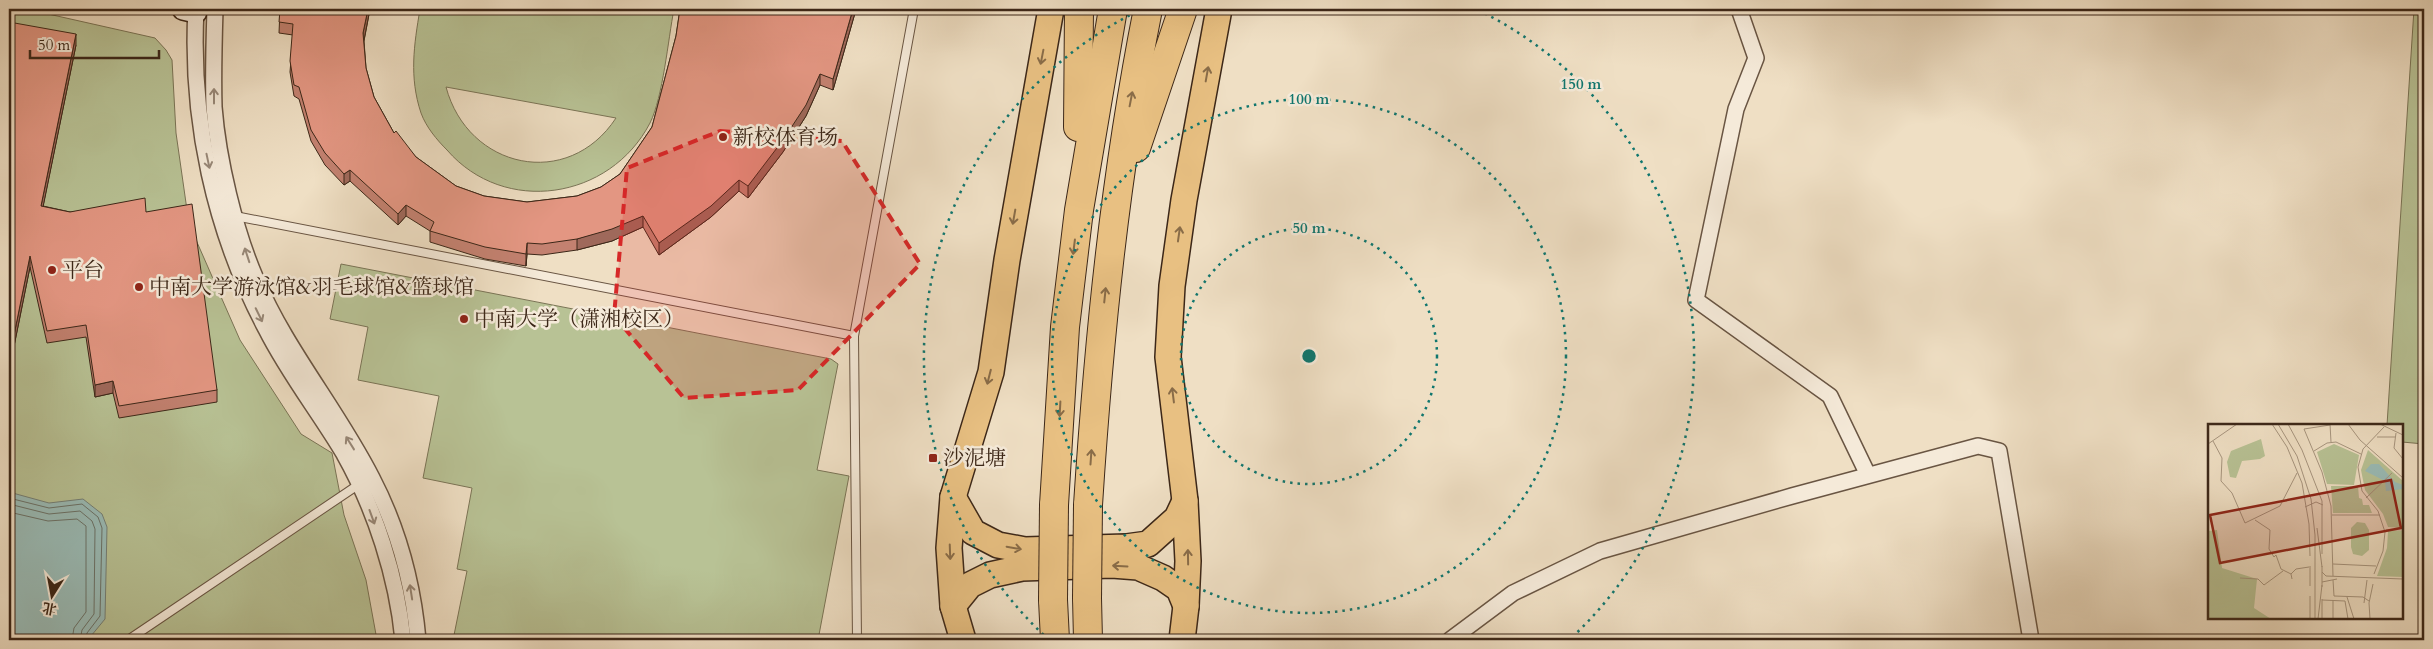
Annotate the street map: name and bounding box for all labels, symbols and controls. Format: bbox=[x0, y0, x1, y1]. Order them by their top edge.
scale bar bbox=[30, 28, 159, 60]
text: 50 m bbox=[38, 35, 70, 55]
one-way arrow bbox=[1037, 48, 1046, 64]
one-way arrow bbox=[1203, 66, 1212, 82]
text: 150 m bbox=[1561, 74, 1602, 94]
one-way arrow bbox=[209, 88, 219, 104]
text: 100 m bbox=[1289, 89, 1330, 109]
one-way arrow bbox=[1127, 91, 1136, 107]
place label: 新校体育场 bbox=[733, 123, 838, 152]
marker: 新校体育场 bbox=[717, 131, 729, 143]
one-way arrow bbox=[203, 153, 213, 169]
one-way arrow bbox=[1009, 208, 1019, 224]
text: 50 m bbox=[1292, 218, 1326, 238]
one-way arrow bbox=[1174, 226, 1184, 242]
one-way arrow bbox=[1069, 239, 1079, 255]
one-way arrow bbox=[242, 247, 252, 263]
place label: 平台 bbox=[62, 256, 104, 285]
marker: 平台 bbox=[46, 264, 58, 276]
place label: 中南大学游泳馆&羽毛球馆&篮球馆 bbox=[149, 273, 474, 302]
marker: 中南大学游泳馆&羽毛球馆&篮球馆 bbox=[133, 281, 145, 293]
one-way arrow bbox=[1100, 287, 1109, 303]
place label: 中南大学（潇湘校区） bbox=[474, 305, 684, 334]
one-way arrow bbox=[254, 307, 264, 322]
marker: 中南大学（潇湘校区） bbox=[458, 313, 470, 325]
centre of rings bbox=[1300, 347, 1318, 365]
one-way arrow bbox=[984, 369, 993, 385]
one-way arrow bbox=[1168, 387, 1178, 403]
one-way arrow bbox=[1055, 400, 1064, 416]
inset map bbox=[2208, 424, 2403, 619]
one-way arrow bbox=[345, 436, 355, 450]
place label: 沙泥塘 bbox=[943, 444, 1006, 473]
one-way arrow bbox=[1086, 449, 1096, 465]
marker: 沙泥塘 bbox=[927, 452, 939, 464]
one-way arrow bbox=[368, 509, 377, 524]
one-way arrow bbox=[945, 543, 955, 559]
one-way arrow bbox=[1005, 543, 1021, 553]
one-way arrow bbox=[1183, 549, 1193, 566]
one-way arrow bbox=[1112, 561, 1128, 570]
north arrow bbox=[28, 572, 78, 622]
one-way arrow bbox=[406, 584, 416, 600]
text: 北 bbox=[41, 598, 58, 619]

